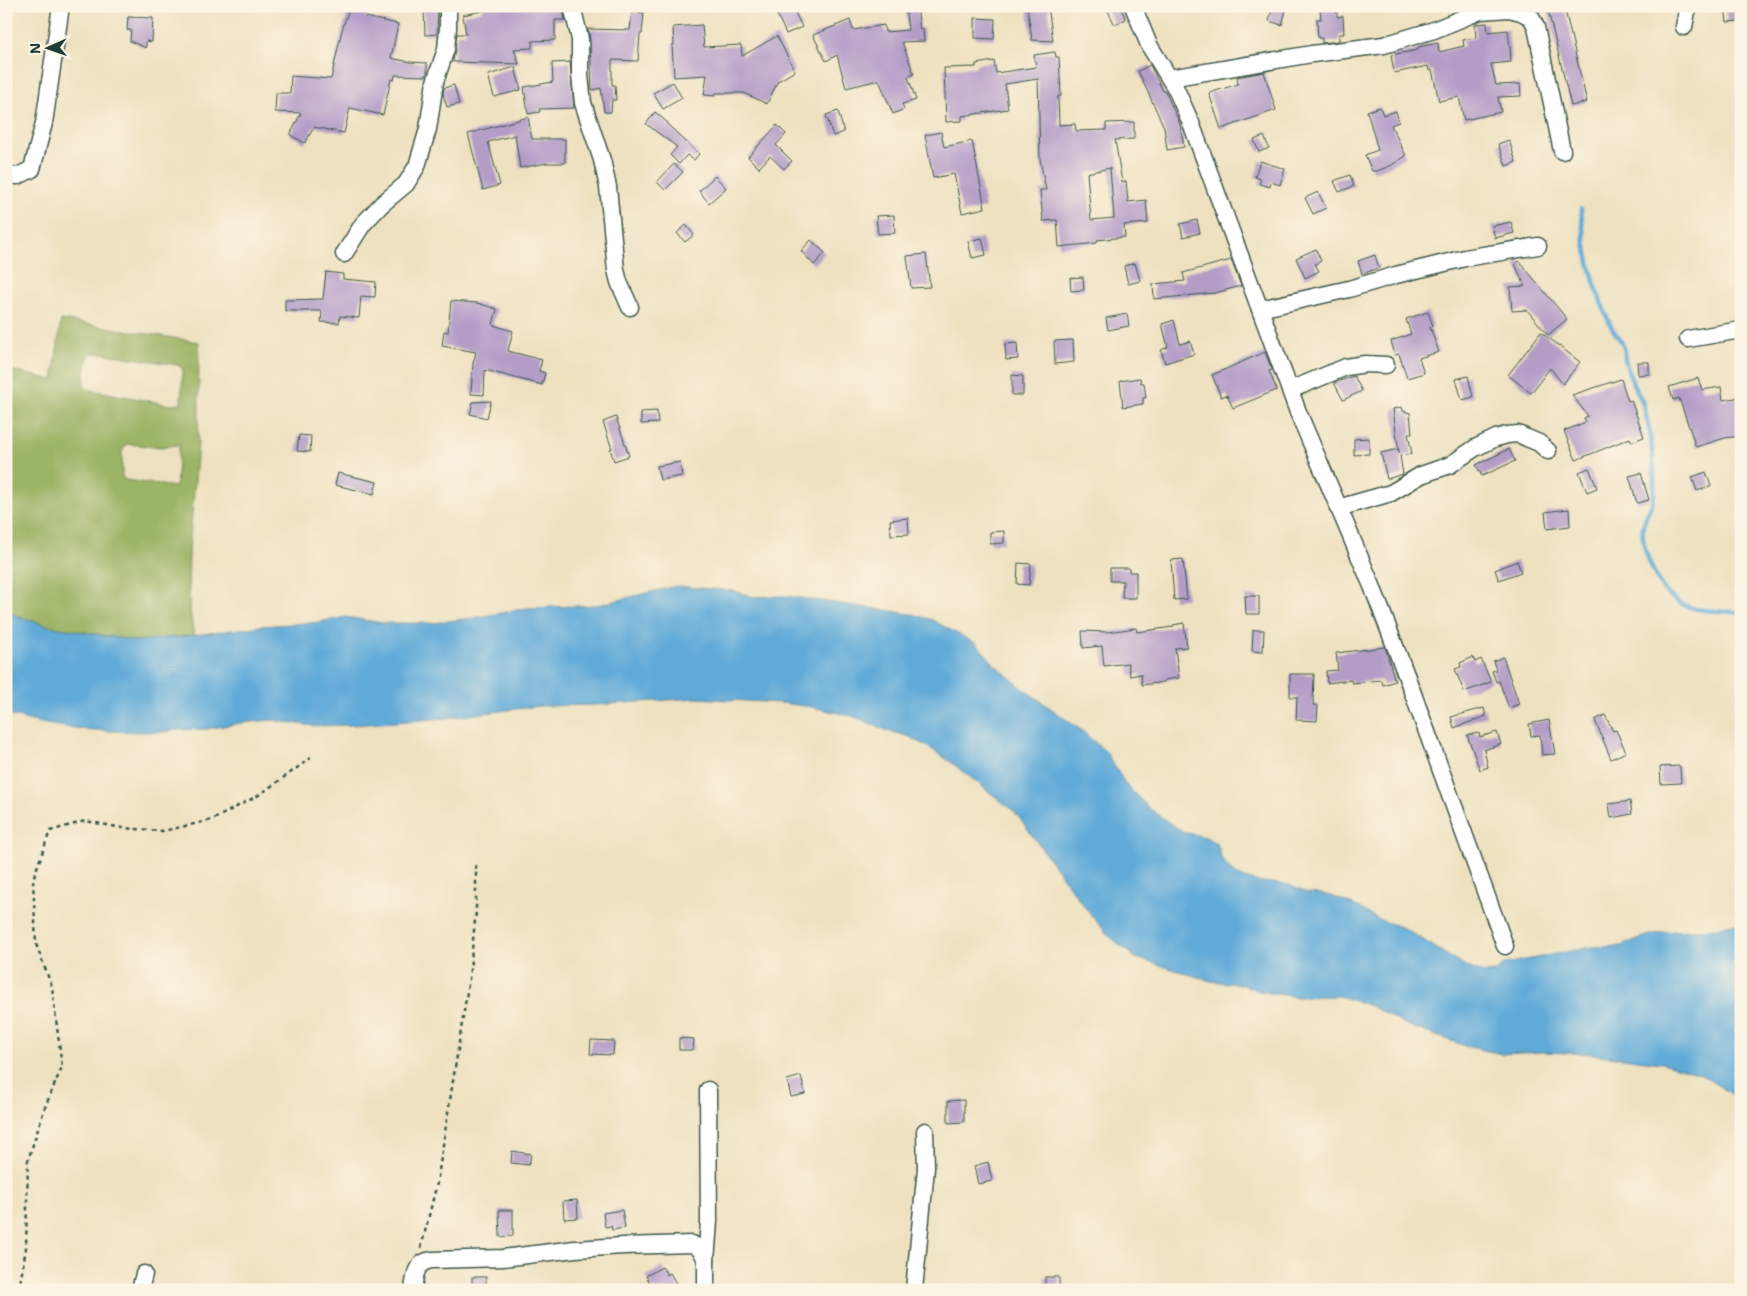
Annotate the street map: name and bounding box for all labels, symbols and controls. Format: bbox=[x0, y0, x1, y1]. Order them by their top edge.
north arrow bbox=[22, 22, 72, 72]
text: N bbox=[26, 43, 44, 54]

